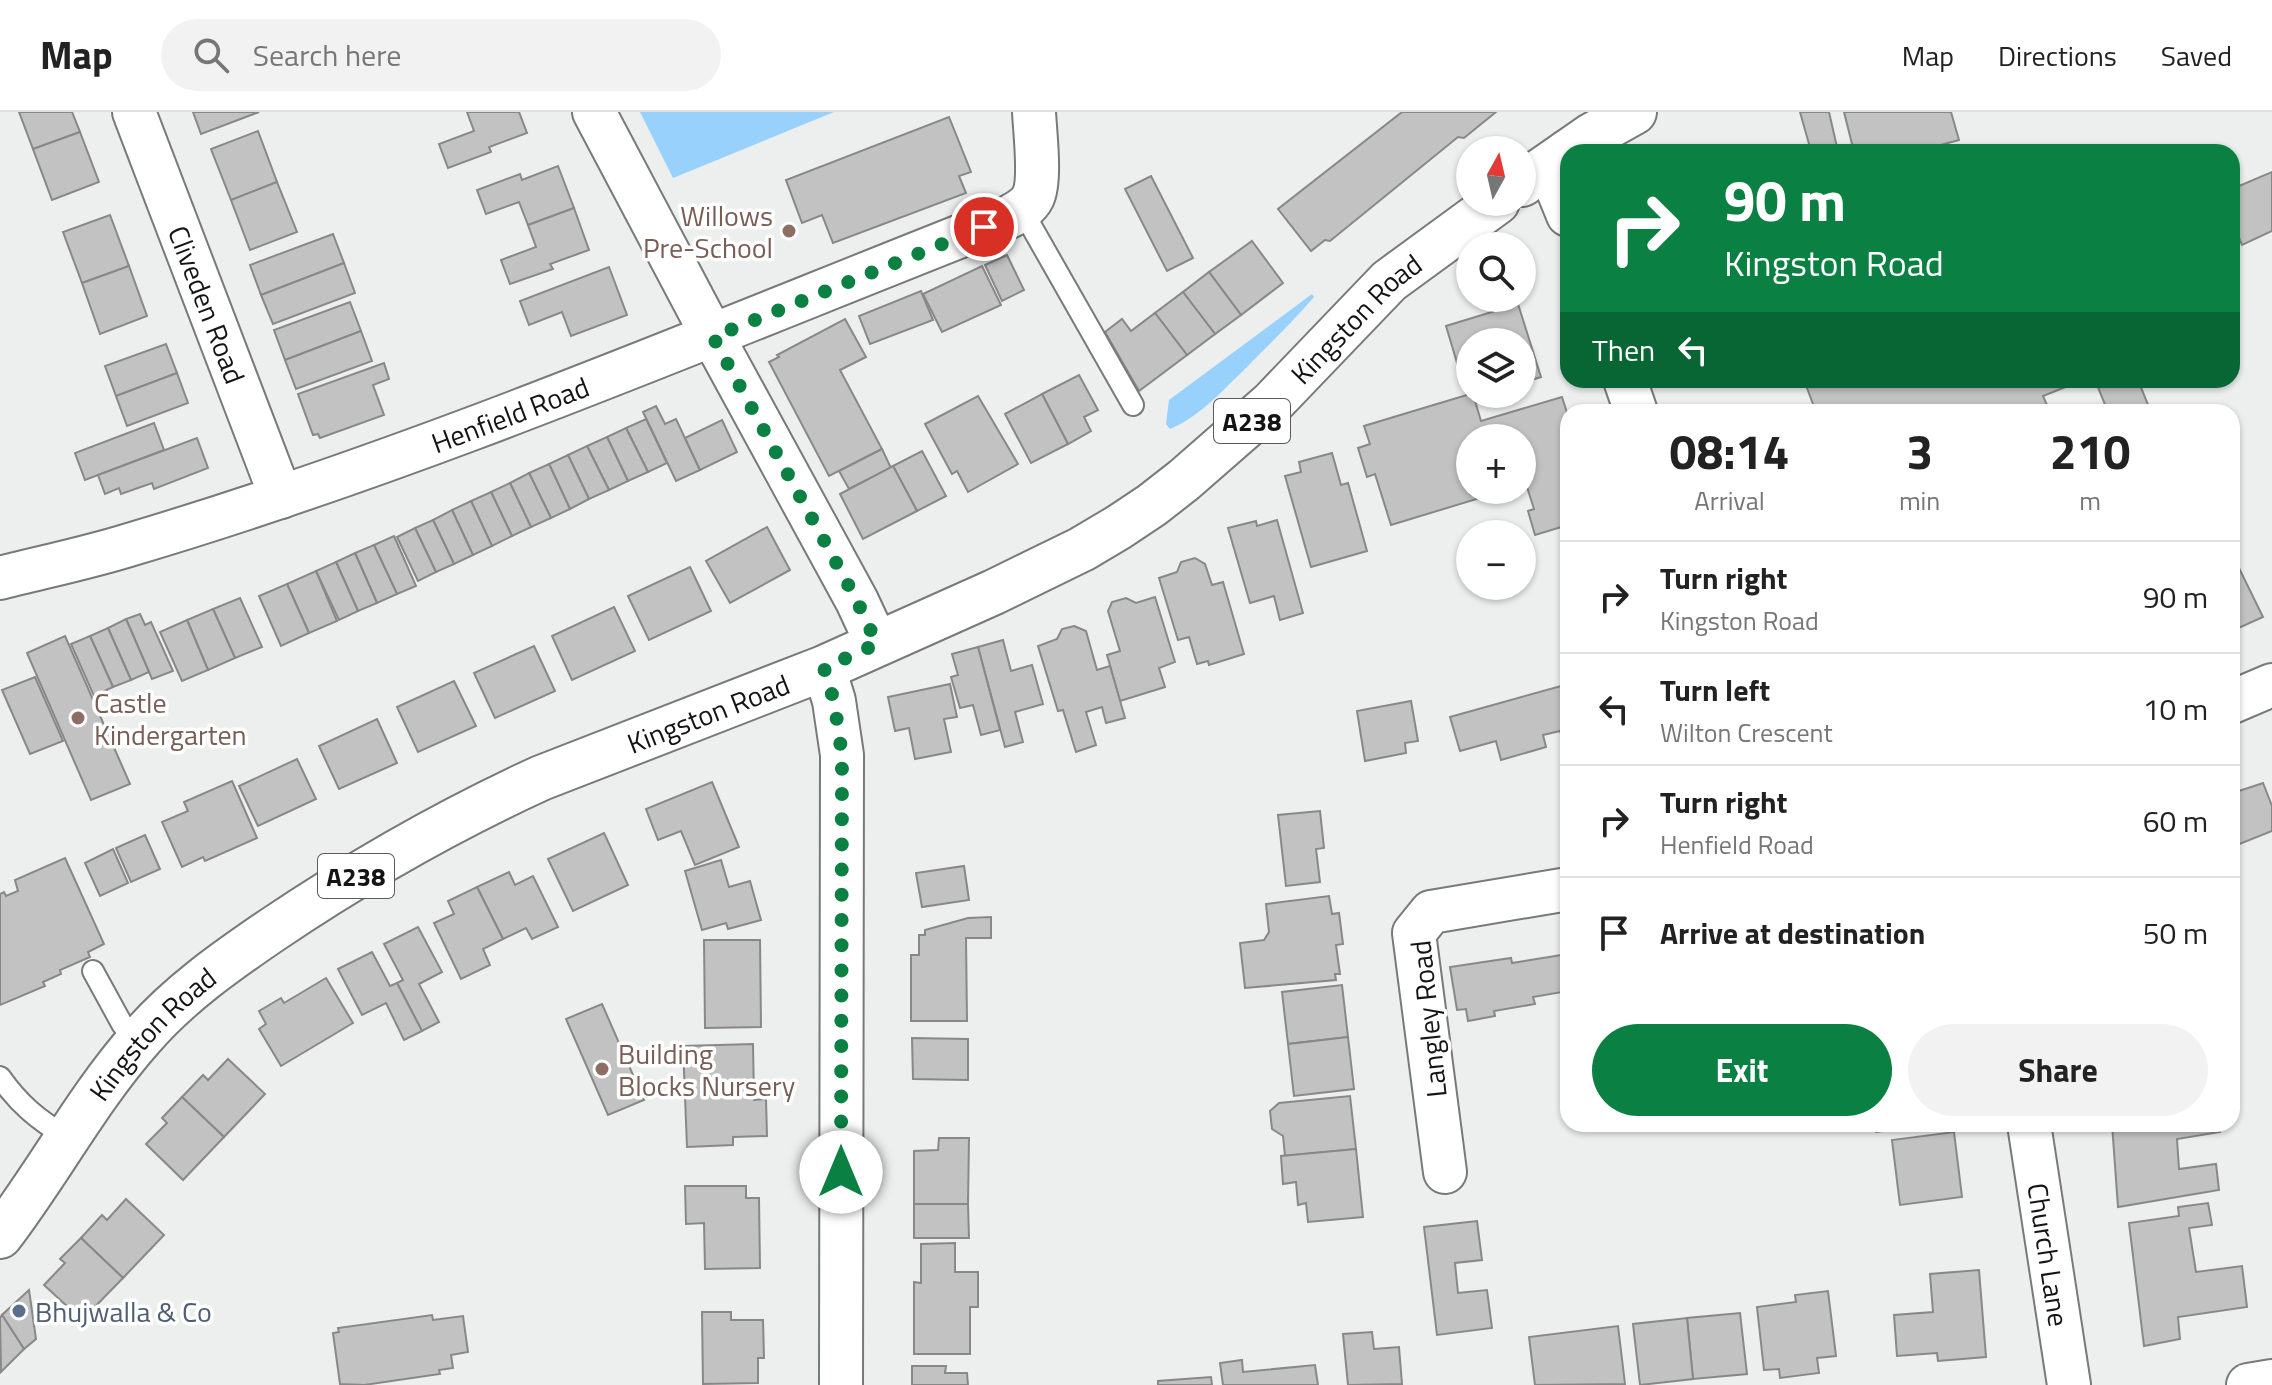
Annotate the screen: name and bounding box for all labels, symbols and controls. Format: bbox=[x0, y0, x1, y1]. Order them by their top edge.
search box bbox=[161, 19, 721, 91]
text: Map bbox=[40, 26, 113, 84]
text: Search here bbox=[253, 32, 402, 78]
icon: search bbox=[189, 33, 233, 77]
text: Map bbox=[1902, 34, 1954, 77]
text: Directions bbox=[1998, 34, 2117, 77]
text: Saved bbox=[2161, 34, 2232, 77]
north arrow bbox=[1456, 136, 1536, 216]
map controls bbox=[1456, 136, 1536, 600]
text: 90 m bbox=[1724, 158, 1846, 243]
icon: right bbox=[1592, 176, 1696, 280]
pin bbox=[950, 193, 1018, 261]
place label: Willows Pre-School bbox=[643, 194, 773, 269]
icon: arrive bbox=[962, 205, 1006, 249]
street label: Cliveden Road bbox=[158, 219, 257, 390]
marker: Willows Pre-School bbox=[780, 222, 798, 240]
button: search bbox=[1456, 232, 1536, 312]
text: Kingston Road bbox=[1724, 235, 1944, 290]
street label: Kingston Road bbox=[1280, 243, 1430, 394]
text: Then bbox=[1592, 327, 1655, 373]
button: layers bbox=[1456, 328, 1536, 408]
icon: left bbox=[1671, 328, 1715, 372]
street label: Henfield Road bbox=[425, 365, 595, 464]
road number: A238 bbox=[1214, 399, 1290, 443]
text: 08:14 bbox=[1670, 415, 1789, 488]
text: 3 bbox=[1906, 415, 1933, 488]
text: 210 bbox=[2050, 415, 2130, 488]
button: + bbox=[1456, 424, 1536, 504]
text: Arrival bbox=[1694, 481, 1765, 520]
text: min bbox=[1899, 481, 1940, 520]
text: m bbox=[2079, 481, 2101, 520]
button: − bbox=[1456, 520, 1536, 600]
text: Turn right bbox=[1660, 555, 1788, 601]
text: 90 m bbox=[2143, 574, 2208, 620]
icon: right bbox=[1592, 575, 1636, 619]
text: Kingston Road bbox=[1660, 601, 1819, 640]
street label: Kingston Road bbox=[621, 662, 796, 764]
text: Turn left bbox=[1660, 667, 1770, 713]
place label: Castle Kindergarten bbox=[94, 681, 247, 756]
text: 10 m bbox=[2143, 686, 2208, 732]
icon: left bbox=[1592, 687, 1636, 731]
marker: Castle Kindergarten bbox=[69, 709, 87, 727]
text: Wilton Crescent bbox=[1660, 713, 1833, 752]
text: Turn right bbox=[1660, 779, 1788, 825]
text: 60 m bbox=[2143, 798, 2208, 844]
icon: right bbox=[1592, 799, 1636, 843]
text: Henfield Road bbox=[1660, 825, 1814, 864]
road number: A238 bbox=[318, 854, 394, 898]
text: Arrive at destination bbox=[1660, 910, 1925, 956]
text: 50 m bbox=[2143, 910, 2208, 956]
icon: arrive bbox=[1592, 911, 1636, 955]
street label: Langley Road bbox=[1398, 938, 1458, 1100]
street label: Kingston Road bbox=[78, 956, 225, 1109]
button: Exit bbox=[1592, 1024, 1892, 1116]
button: Share bbox=[1908, 1024, 2208, 1116]
place label: Building Blocks Nursery bbox=[618, 1032, 795, 1107]
marker: Building Blocks Nursery bbox=[593, 1060, 611, 1078]
position arrow bbox=[799, 1130, 883, 1214]
street label: Church Lane bbox=[2017, 1180, 2081, 1329]
place label: Bhujwalla & Co bbox=[35, 1290, 212, 1333]
marker: Bhujwalla & Co bbox=[10, 1302, 28, 1320]

